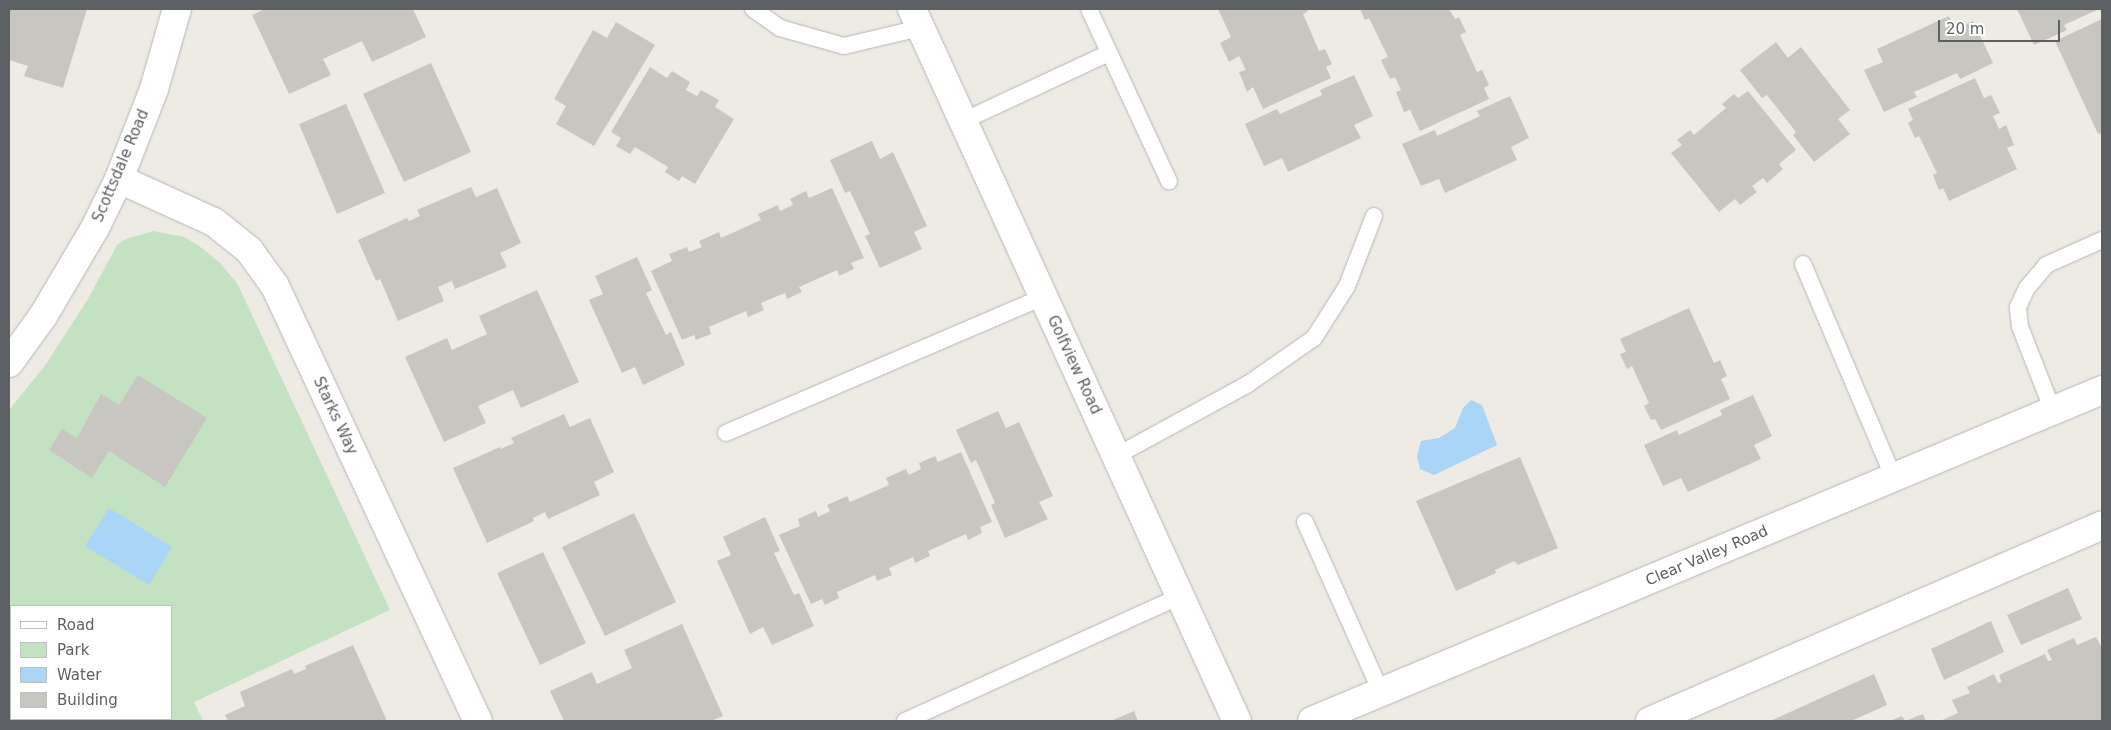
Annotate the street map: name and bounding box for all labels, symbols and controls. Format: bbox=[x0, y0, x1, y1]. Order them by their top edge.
scale bar bbox=[1941, 10, 2064, 42]
text: 20 m bbox=[1946, 20, 1984, 38]
street label: Scottsdale Road bbox=[89, 107, 153, 225]
street label: Golfview Road bbox=[1043, 313, 1105, 417]
street label: Starks Way bbox=[309, 374, 361, 458]
street label: Clear Valley Road bbox=[1643, 522, 1771, 590]
legend bbox=[10, 605, 172, 720]
text: Road bbox=[57, 616, 95, 634]
text: Park bbox=[57, 641, 89, 659]
text: Water bbox=[57, 666, 101, 684]
text: Building bbox=[57, 691, 118, 709]

